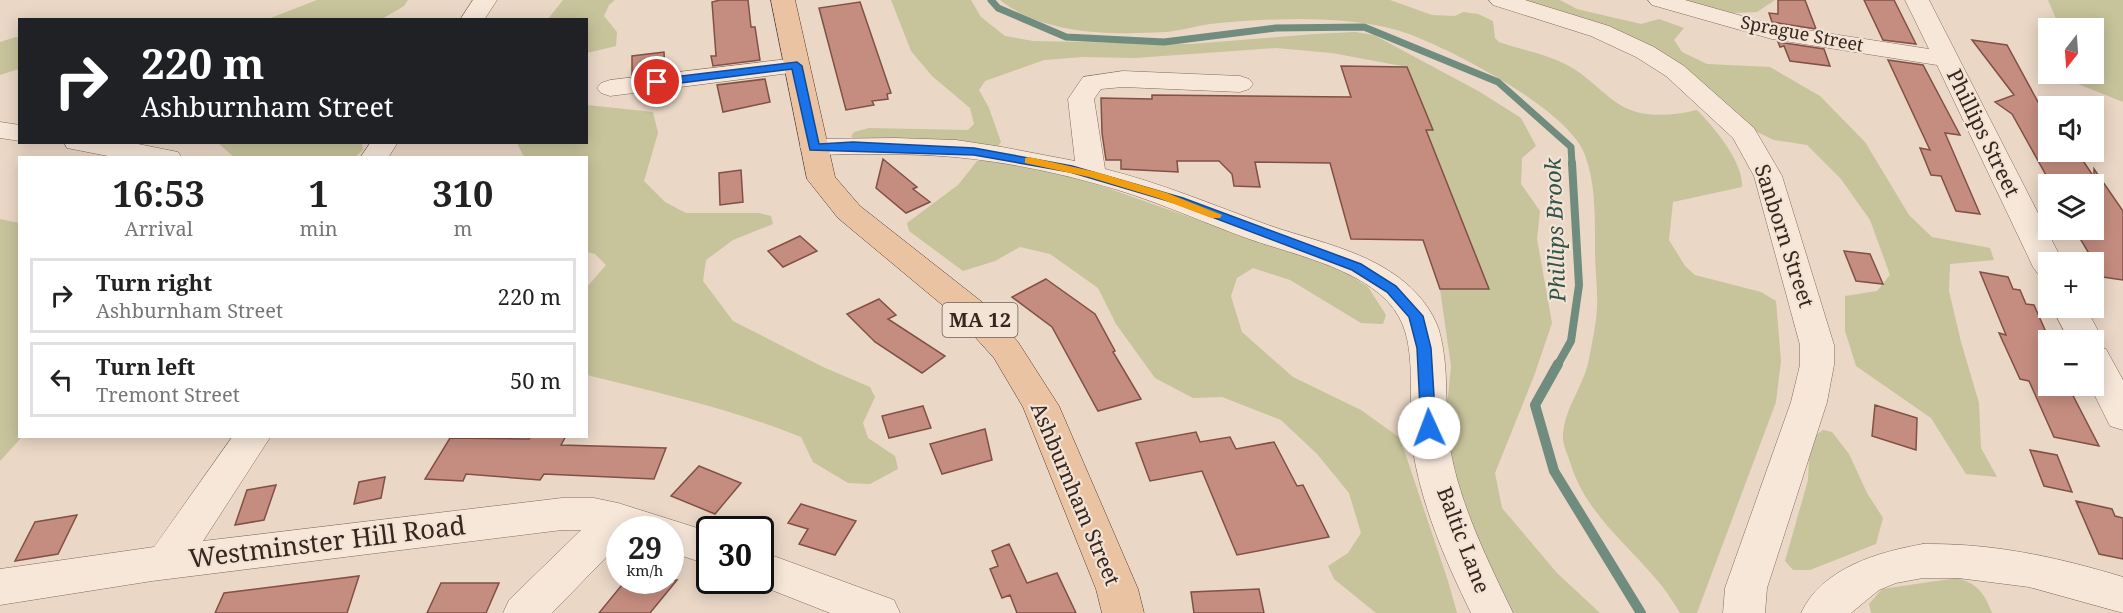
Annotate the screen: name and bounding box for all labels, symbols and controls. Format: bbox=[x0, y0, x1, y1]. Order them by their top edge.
street label: Sprague Street bbox=[1739, 9, 1866, 57]
north arrow bbox=[2038, 18, 2104, 84]
map controls bbox=[2038, 18, 2104, 396]
text: 220 m bbox=[141, 34, 265, 91]
icon: right bbox=[42, 42, 120, 120]
pin bbox=[631, 56, 682, 107]
street label: Phillips Street bbox=[1941, 64, 2027, 201]
icon: arrive bbox=[640, 65, 673, 98]
text: Ashburnham Street bbox=[141, 88, 393, 125]
button: sound bbox=[2038, 96, 2104, 162]
water label: Phillips Brook bbox=[1536, 156, 1572, 304]
street label: Sanborn Street bbox=[1749, 160, 1821, 311]
text: 16:53 bbox=[113, 169, 205, 218]
text: 1 bbox=[308, 169, 329, 218]
text: 310 bbox=[432, 169, 493, 218]
button: layers bbox=[2038, 174, 2104, 240]
text: Arrival bbox=[125, 215, 193, 242]
text: min bbox=[300, 215, 338, 242]
text: m bbox=[453, 215, 472, 242]
button: + bbox=[2038, 252, 2104, 318]
text: Turn right bbox=[96, 267, 212, 297]
icon: right bbox=[45, 279, 78, 312]
text: 220 m bbox=[498, 281, 561, 311]
text: Ashburnham Street bbox=[96, 297, 283, 324]
road number: MA 12 bbox=[942, 303, 1018, 337]
button: − bbox=[2038, 330, 2104, 396]
text: Turn left bbox=[96, 351, 195, 381]
icon: left bbox=[45, 363, 78, 396]
text: 50 m bbox=[510, 365, 561, 395]
text: Tremont Street bbox=[96, 381, 240, 408]
position arrow bbox=[1397, 396, 1461, 460]
street label: Ashburnham Street bbox=[1025, 398, 1127, 589]
street label: Baltic Lane bbox=[1431, 482, 1497, 597]
street label: Westminster Hill Road bbox=[187, 506, 467, 576]
speed limit sign: 30 bbox=[696, 516, 774, 594]
text: 29 bbox=[628, 527, 662, 568]
text: km/h bbox=[627, 560, 663, 580]

